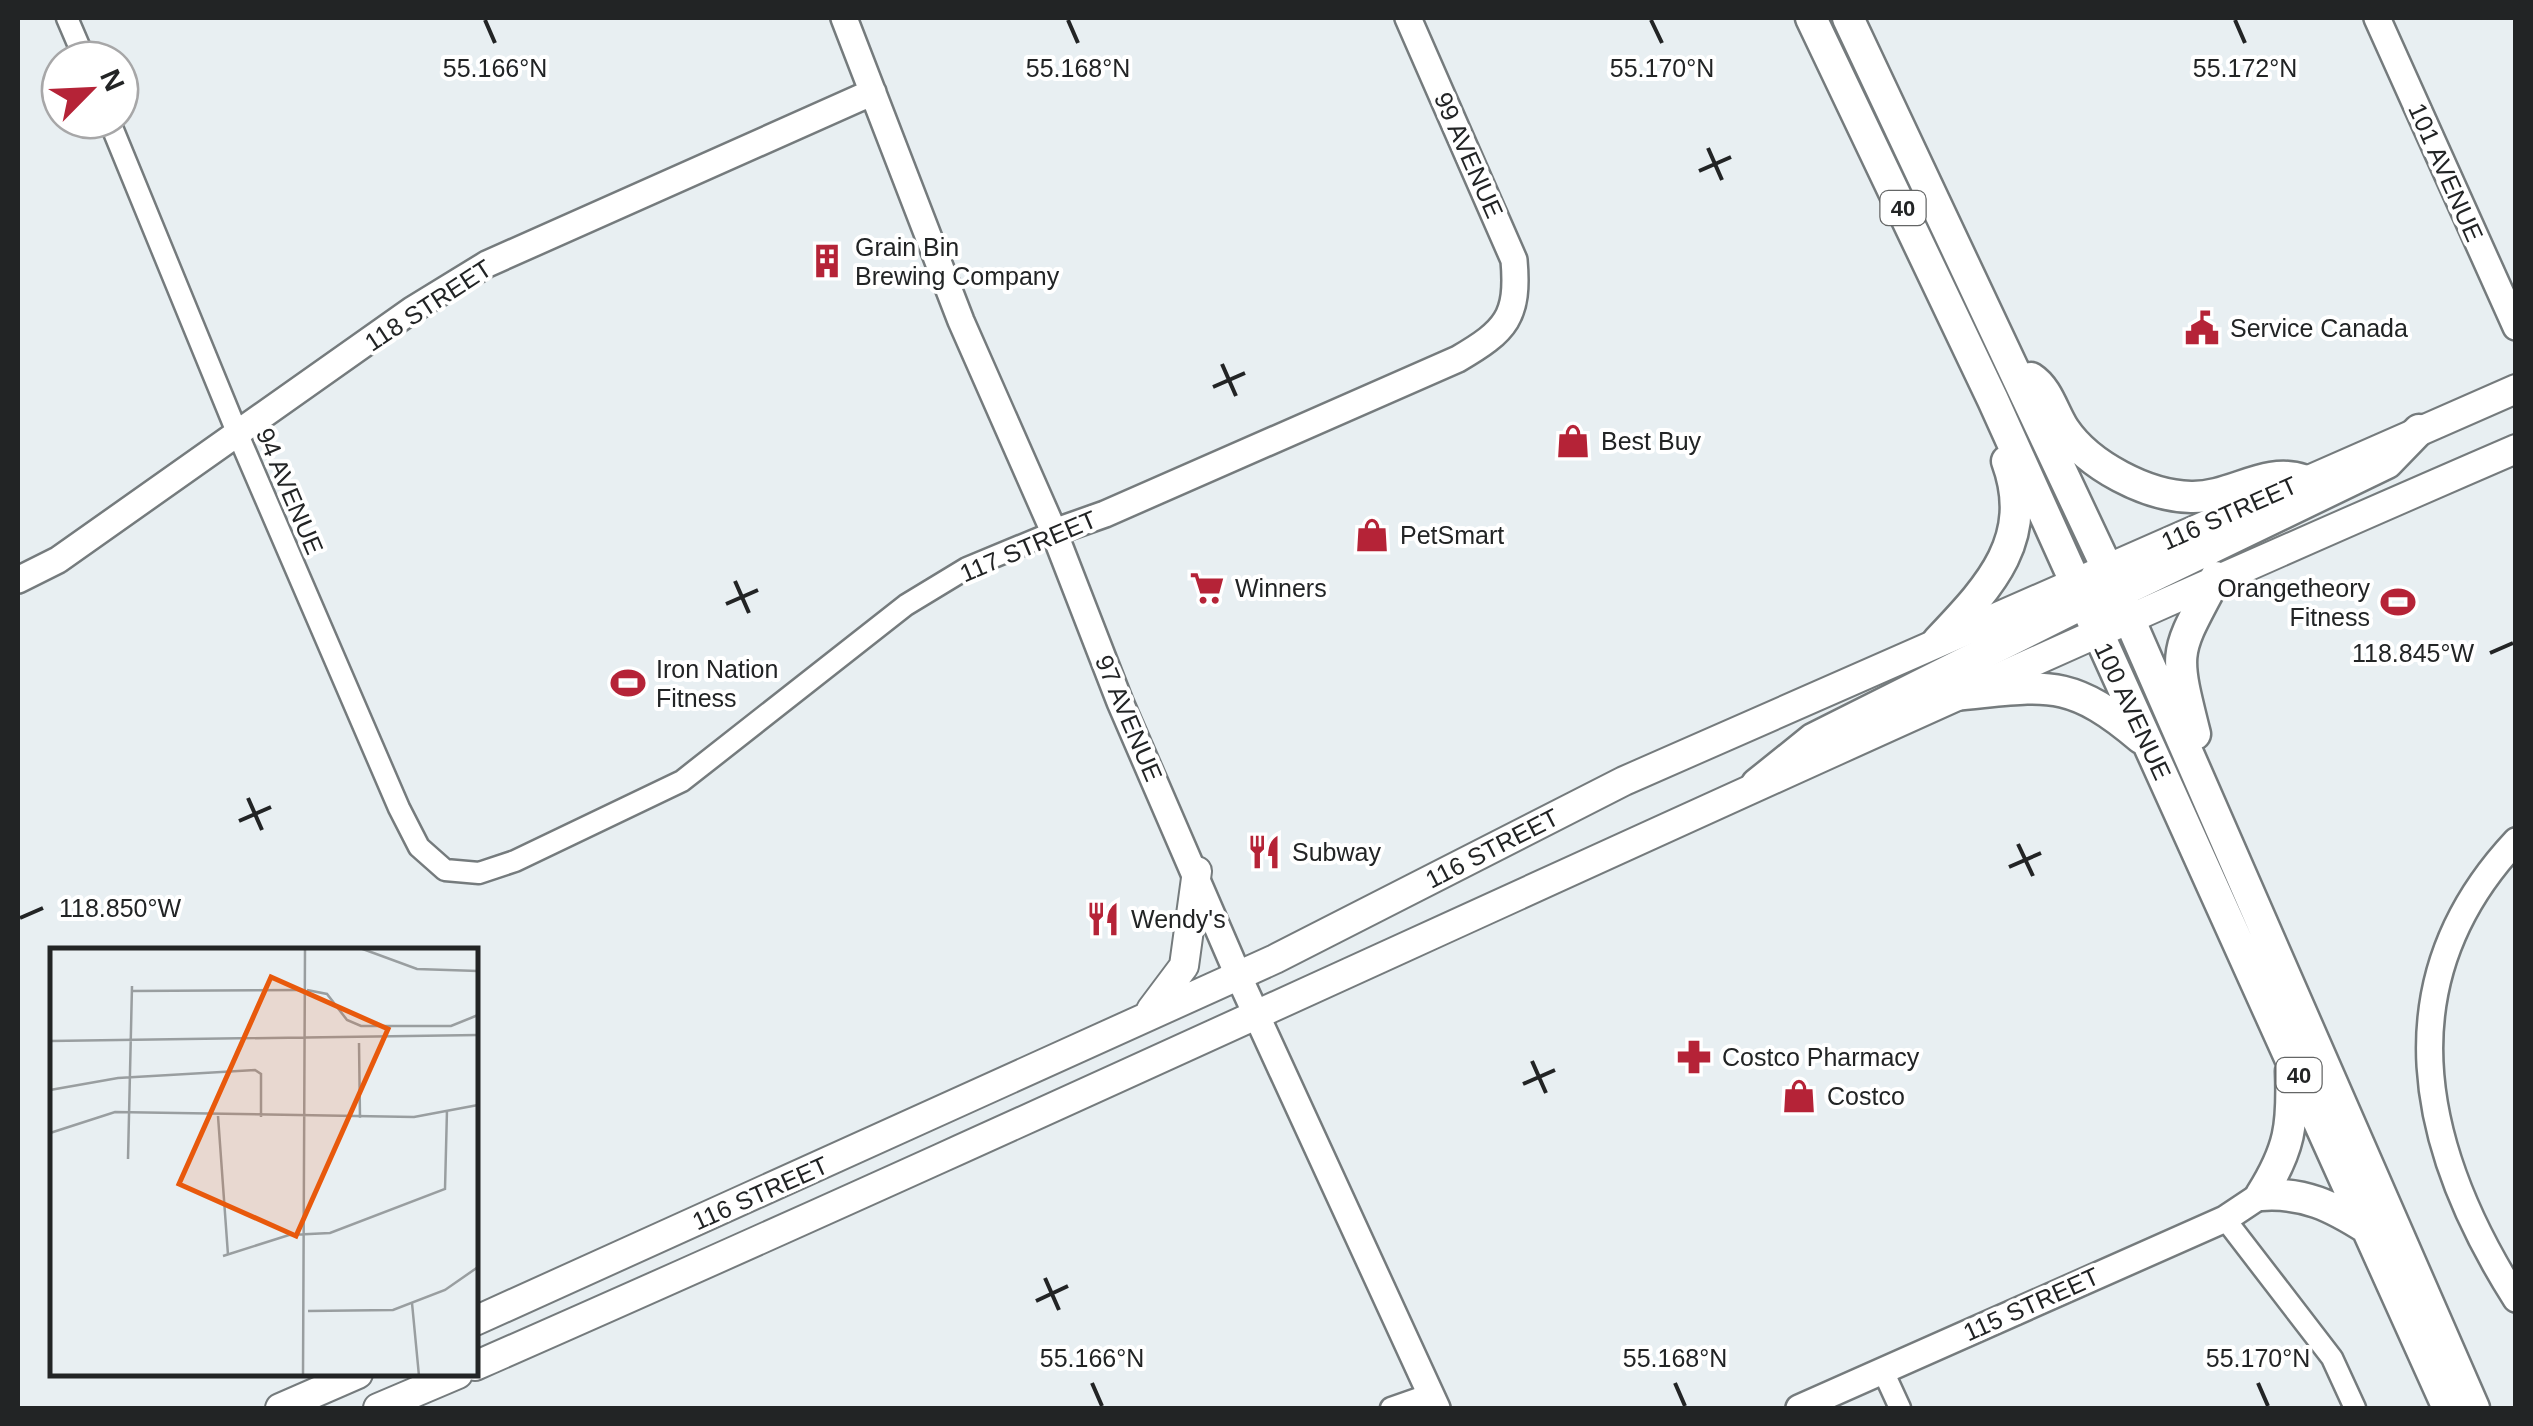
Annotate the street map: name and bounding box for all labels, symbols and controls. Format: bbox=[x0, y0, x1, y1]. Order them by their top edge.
north arrow bbox=[40, 40, 140, 140]
text: 55.166°N bbox=[443, 54, 547, 82]
text: 55.168°N bbox=[1026, 54, 1130, 82]
text: 55.170°N bbox=[1610, 54, 1714, 82]
text: 55.172°N bbox=[2193, 54, 2297, 82]
text: N bbox=[94, 64, 131, 96]
street label: 99 AVENUE bbox=[1429, 88, 1509, 222]
street label: 101 AVENUE bbox=[2403, 99, 2489, 245]
road number: 40 bbox=[1880, 191, 1926, 225]
place label: Grain Bin Brewing Company bbox=[855, 233, 1060, 290]
building icon: Grain Bin Brewing Company bbox=[808, 242, 846, 280]
street label: 118 STREET bbox=[359, 254, 497, 356]
public building icon: Service Canada bbox=[2183, 309, 2221, 347]
place label: Service Canada bbox=[2230, 314, 2408, 342]
shop icon: Best Buy bbox=[1554, 422, 1592, 460]
street label: 94 AVENUE bbox=[251, 424, 329, 558]
place label: Best Buy bbox=[1601, 427, 1702, 455]
street label: 116 STREET bbox=[2157, 471, 2301, 555]
street label: 117 STREET bbox=[956, 505, 1100, 587]
shop icon: PetSmart bbox=[1353, 516, 1391, 554]
place label: PetSmart bbox=[1400, 521, 1504, 549]
supermarket icon: Winners bbox=[1188, 569, 1226, 607]
place label: Winners bbox=[1235, 574, 1327, 602]
place label: Orangetheory Fitness bbox=[2217, 574, 2370, 631]
sports icon: Orangetheory Fitness bbox=[2379, 583, 2417, 621]
street label: 100 AVENUE bbox=[2089, 638, 2177, 784]
text: 118.845°W bbox=[2352, 639, 2474, 667]
street label: 97 AVENUE bbox=[1090, 651, 1168, 785]
place label: Iron Nation Fitness bbox=[656, 655, 778, 712]
sports icon: Iron Nation Fitness bbox=[609, 664, 647, 702]
street label: 116 STREET bbox=[1421, 803, 1563, 893]
restaurant icon: Subway bbox=[1245, 833, 1283, 871]
place label: Subway bbox=[1292, 838, 1381, 866]
text: 118.850°W bbox=[59, 894, 181, 922]
restaurant icon: Wendy's bbox=[1084, 900, 1122, 938]
place label: Wendy's bbox=[1131, 905, 1226, 933]
inset map bbox=[50, 948, 478, 1376]
pharmacy icon: Costco Pharmacy bbox=[1675, 1038, 1713, 1076]
place label: Costco Pharmacy bbox=[1722, 1043, 1920, 1071]
road number: 40 bbox=[2276, 1058, 2322, 1092]
shop icon: Costco bbox=[1780, 1077, 1818, 1115]
place label: Costco bbox=[1827, 1082, 1905, 1110]
street label: 116 STREET bbox=[688, 1151, 832, 1235]
street label: 115 STREET bbox=[1959, 1262, 2103, 1346]
text: 55.166°N bbox=[1040, 1344, 1144, 1372]
text: 55.168°N bbox=[1623, 1344, 1727, 1372]
text: 55.170°N bbox=[2206, 1344, 2310, 1372]

